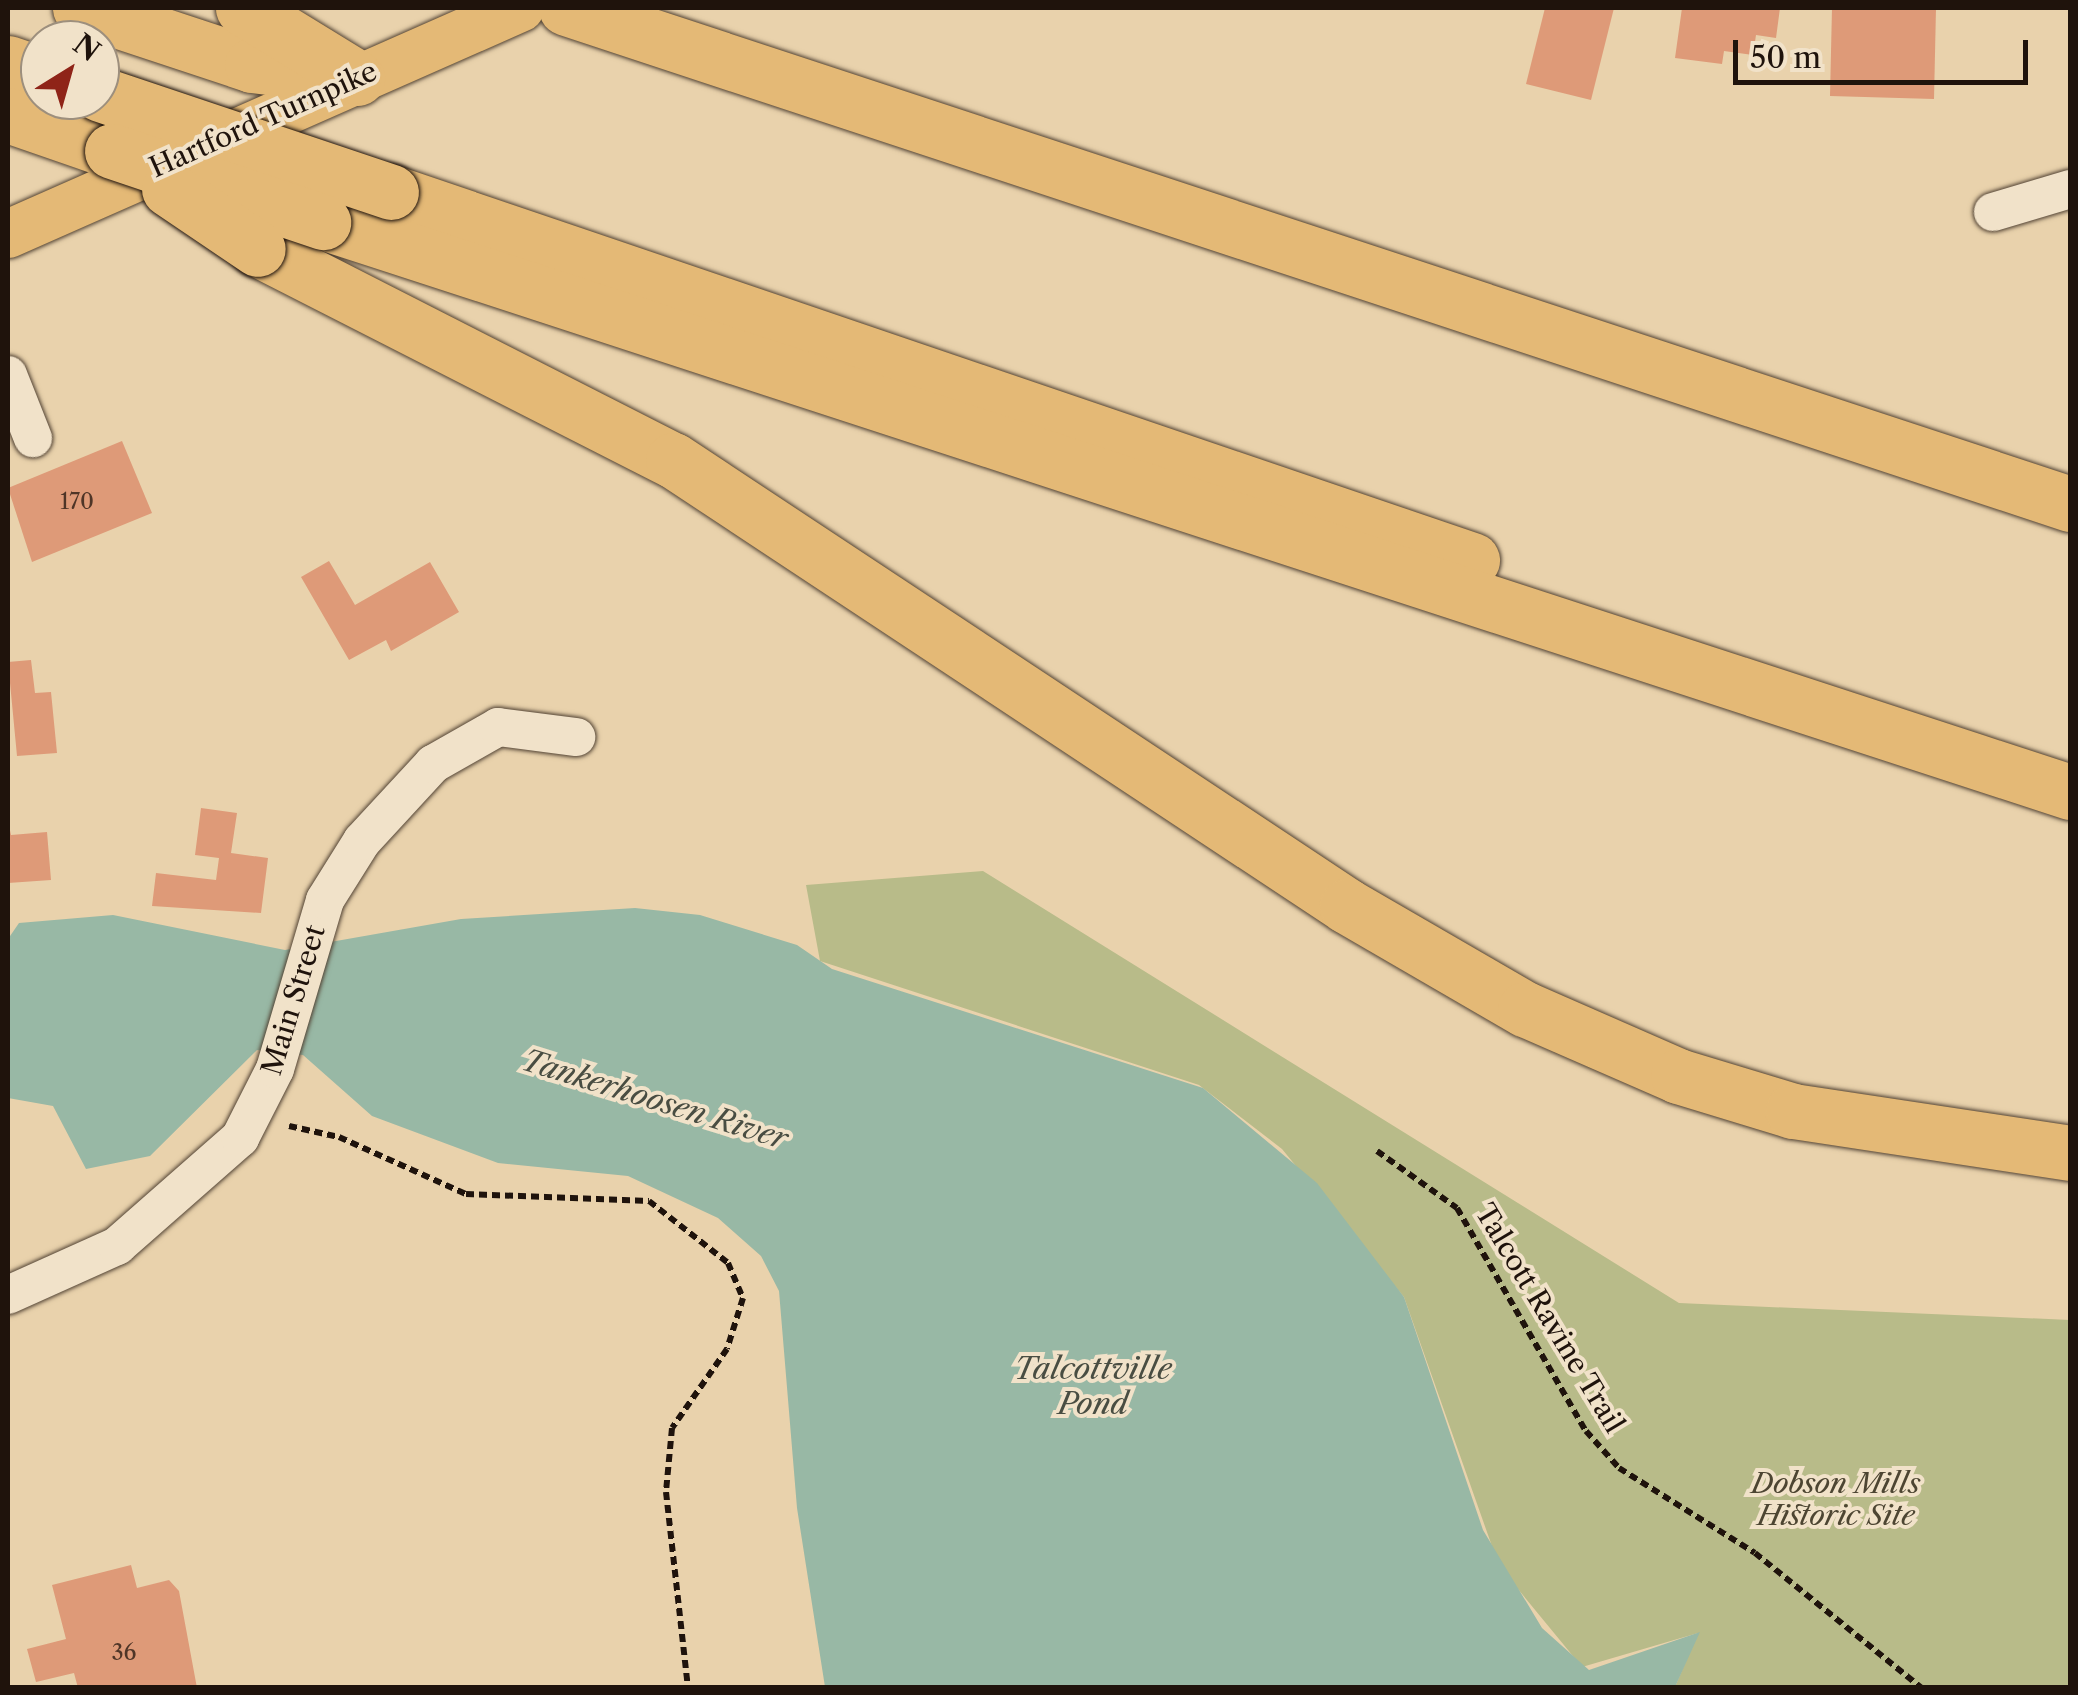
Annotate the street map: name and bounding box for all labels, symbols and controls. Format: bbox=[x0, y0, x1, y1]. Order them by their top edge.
north arrow bbox=[20, 20, 120, 120]
scale bar bbox=[1738, 20, 2033, 82]
text: N bbox=[67, 27, 107, 69]
text: 50 m bbox=[1750, 39, 1821, 76]
street label: Hartford Turnpike bbox=[144, 54, 382, 184]
house number: 170 bbox=[60, 489, 94, 515]
street label: Main Street bbox=[254, 921, 332, 1079]
water label: Tankerhoosen River bbox=[518, 1042, 792, 1158]
street label: Talcott Ravine Trail bbox=[1468, 1197, 1632, 1439]
water label: Talcottville Pond bbox=[1014, 1351, 1172, 1422]
park label: Dobson Mills Historic Site bbox=[1751, 1466, 1921, 1532]
house number: 36 bbox=[112, 1640, 136, 1666]

